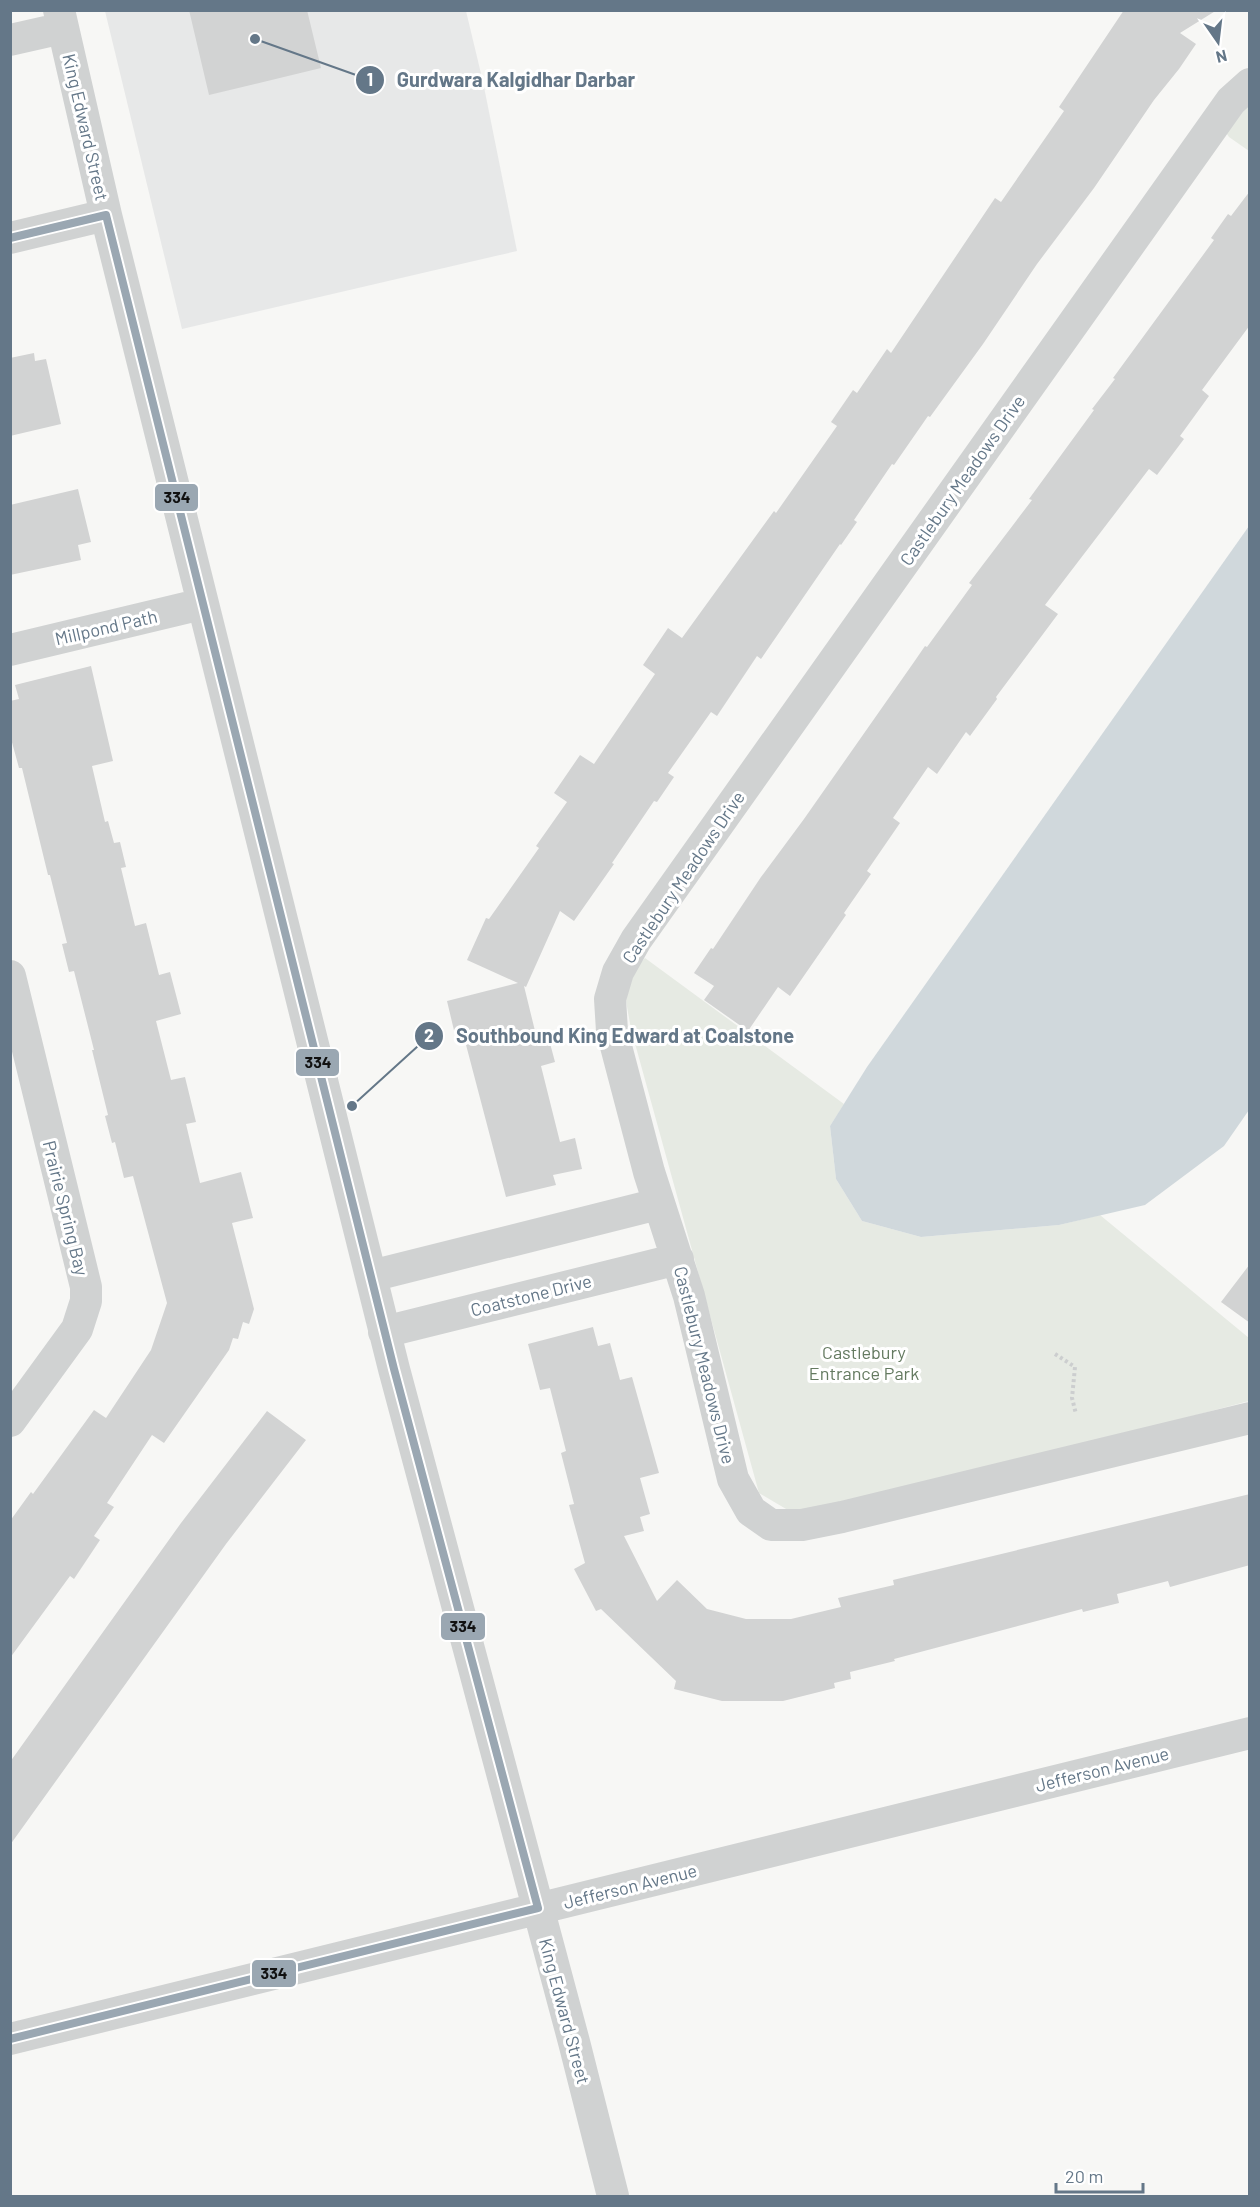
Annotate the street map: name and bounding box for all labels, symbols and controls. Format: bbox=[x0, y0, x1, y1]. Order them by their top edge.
north arrow bbox=[1188, 12, 1248, 72]
text: N bbox=[1214, 47, 1229, 68]
street label: King Edward Street bbox=[58, 51, 114, 203]
callout: Gurdwara Kalgidhar Darbar bbox=[355, 61, 647, 99]
text: Gurdwara Kalgidhar Darbar bbox=[397, 67, 636, 91]
text: 1 bbox=[367, 68, 373, 90]
street label: Castlebury Meadows Drive bbox=[895, 391, 1029, 569]
line badge: 334 bbox=[154, 483, 199, 512]
text: 334 bbox=[164, 487, 190, 506]
street label: Millpond Path bbox=[53, 605, 159, 649]
street label: Castlebury Meadows Drive bbox=[617, 787, 749, 967]
callout: Southbound King Edward at Coalstone bbox=[414, 1017, 806, 1055]
text: Southbound King Edward at Coalstone bbox=[456, 1023, 794, 1047]
text: 2 bbox=[424, 1024, 434, 1046]
line badge: 334 bbox=[295, 1048, 340, 1077]
text: 334 bbox=[305, 1052, 331, 1071]
street label: Prairie Spring Bay bbox=[39, 1138, 93, 1278]
street label: Castlebury Meadows Drive bbox=[670, 1264, 740, 1466]
street label: Coatstone Drive bbox=[468, 1269, 594, 1321]
park label: Castlebury Entrance Park bbox=[809, 1341, 919, 1384]
line badge: 334 bbox=[440, 1612, 486, 1641]
text: 334 bbox=[450, 1616, 476, 1635]
street label: Jefferson Avenue bbox=[1033, 1742, 1171, 1796]
street label: Jefferson Avenue bbox=[561, 1859, 699, 1913]
street label: King Edward Street bbox=[535, 1936, 595, 2086]
line badge: 334 bbox=[251, 1959, 297, 1988]
text: 334 bbox=[261, 1963, 287, 1982]
scale bar bbox=[1056, 2156, 1143, 2194]
text: 20 m bbox=[1065, 2165, 1103, 2187]

